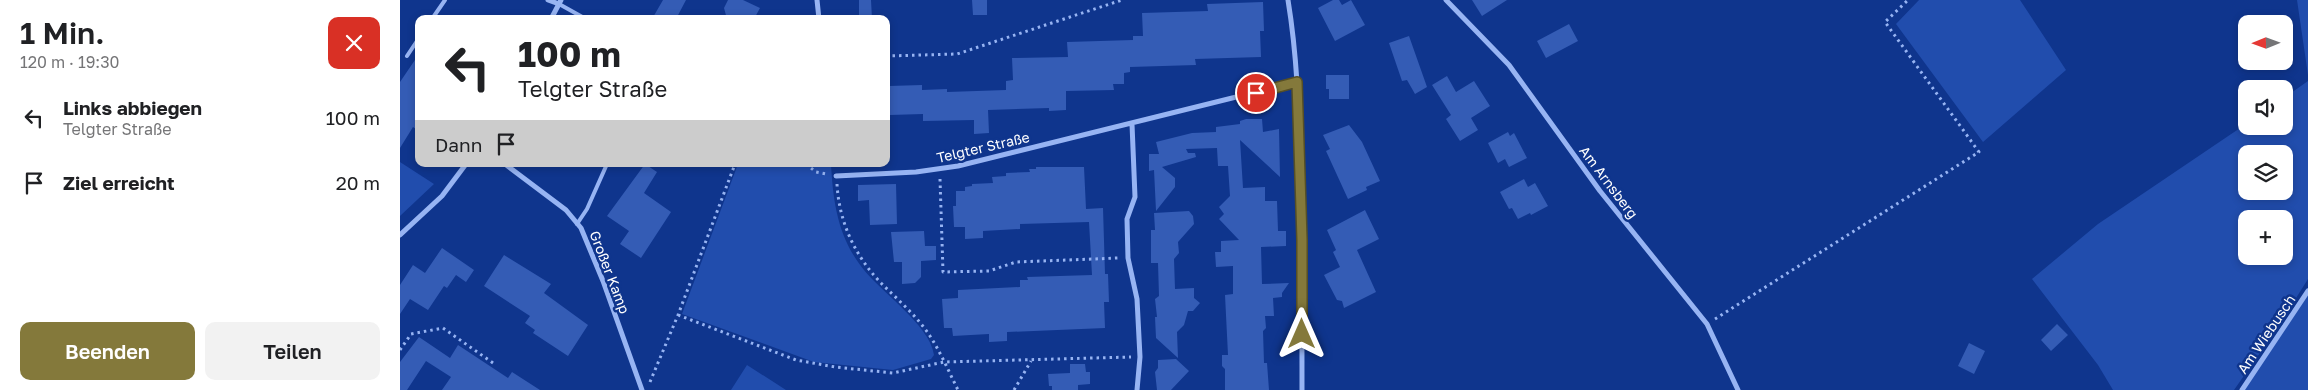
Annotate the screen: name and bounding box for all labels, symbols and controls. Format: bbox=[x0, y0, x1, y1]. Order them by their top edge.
text: 1 Min. bbox=[20, 15, 105, 51]
north arrow bbox=[2238, 15, 2292, 70]
map controls bbox=[2238, 15, 2293, 265]
button: close bbox=[328, 17, 380, 69]
text: 100 m bbox=[518, 33, 621, 75]
icon: left bbox=[435, 35, 500, 100]
text: 120 m · 19:30 bbox=[20, 52, 119, 72]
pin bbox=[1235, 72, 1277, 114]
text: Telgter Straße bbox=[518, 75, 667, 102]
icon: arrive bbox=[1242, 79, 1270, 107]
button: sound bbox=[2238, 80, 2293, 135]
text: Links abbiegen bbox=[63, 96, 202, 119]
icon: left bbox=[20, 104, 48, 132]
text: 100 m bbox=[326, 106, 380, 129]
text: Telgter Straße bbox=[63, 119, 171, 139]
street label: Telgter Straße bbox=[935, 128, 1031, 166]
icon: arrive bbox=[492, 130, 520, 158]
text: Dann bbox=[435, 133, 482, 156]
street label: Am Arnsberg bbox=[1576, 142, 1642, 222]
button: layers bbox=[2238, 145, 2293, 200]
icon: arrive bbox=[20, 169, 48, 197]
text: Ziel erreicht bbox=[63, 171, 175, 194]
text: 20 m bbox=[336, 171, 380, 194]
button: + bbox=[2238, 210, 2293, 265]
street label: Großer Kamp bbox=[586, 228, 634, 316]
street label: Am Wiebusch bbox=[2233, 291, 2299, 377]
position arrow bbox=[1275, 307, 1327, 359]
button: Beenden bbox=[20, 322, 195, 380]
button: Teilen bbox=[205, 322, 380, 380]

